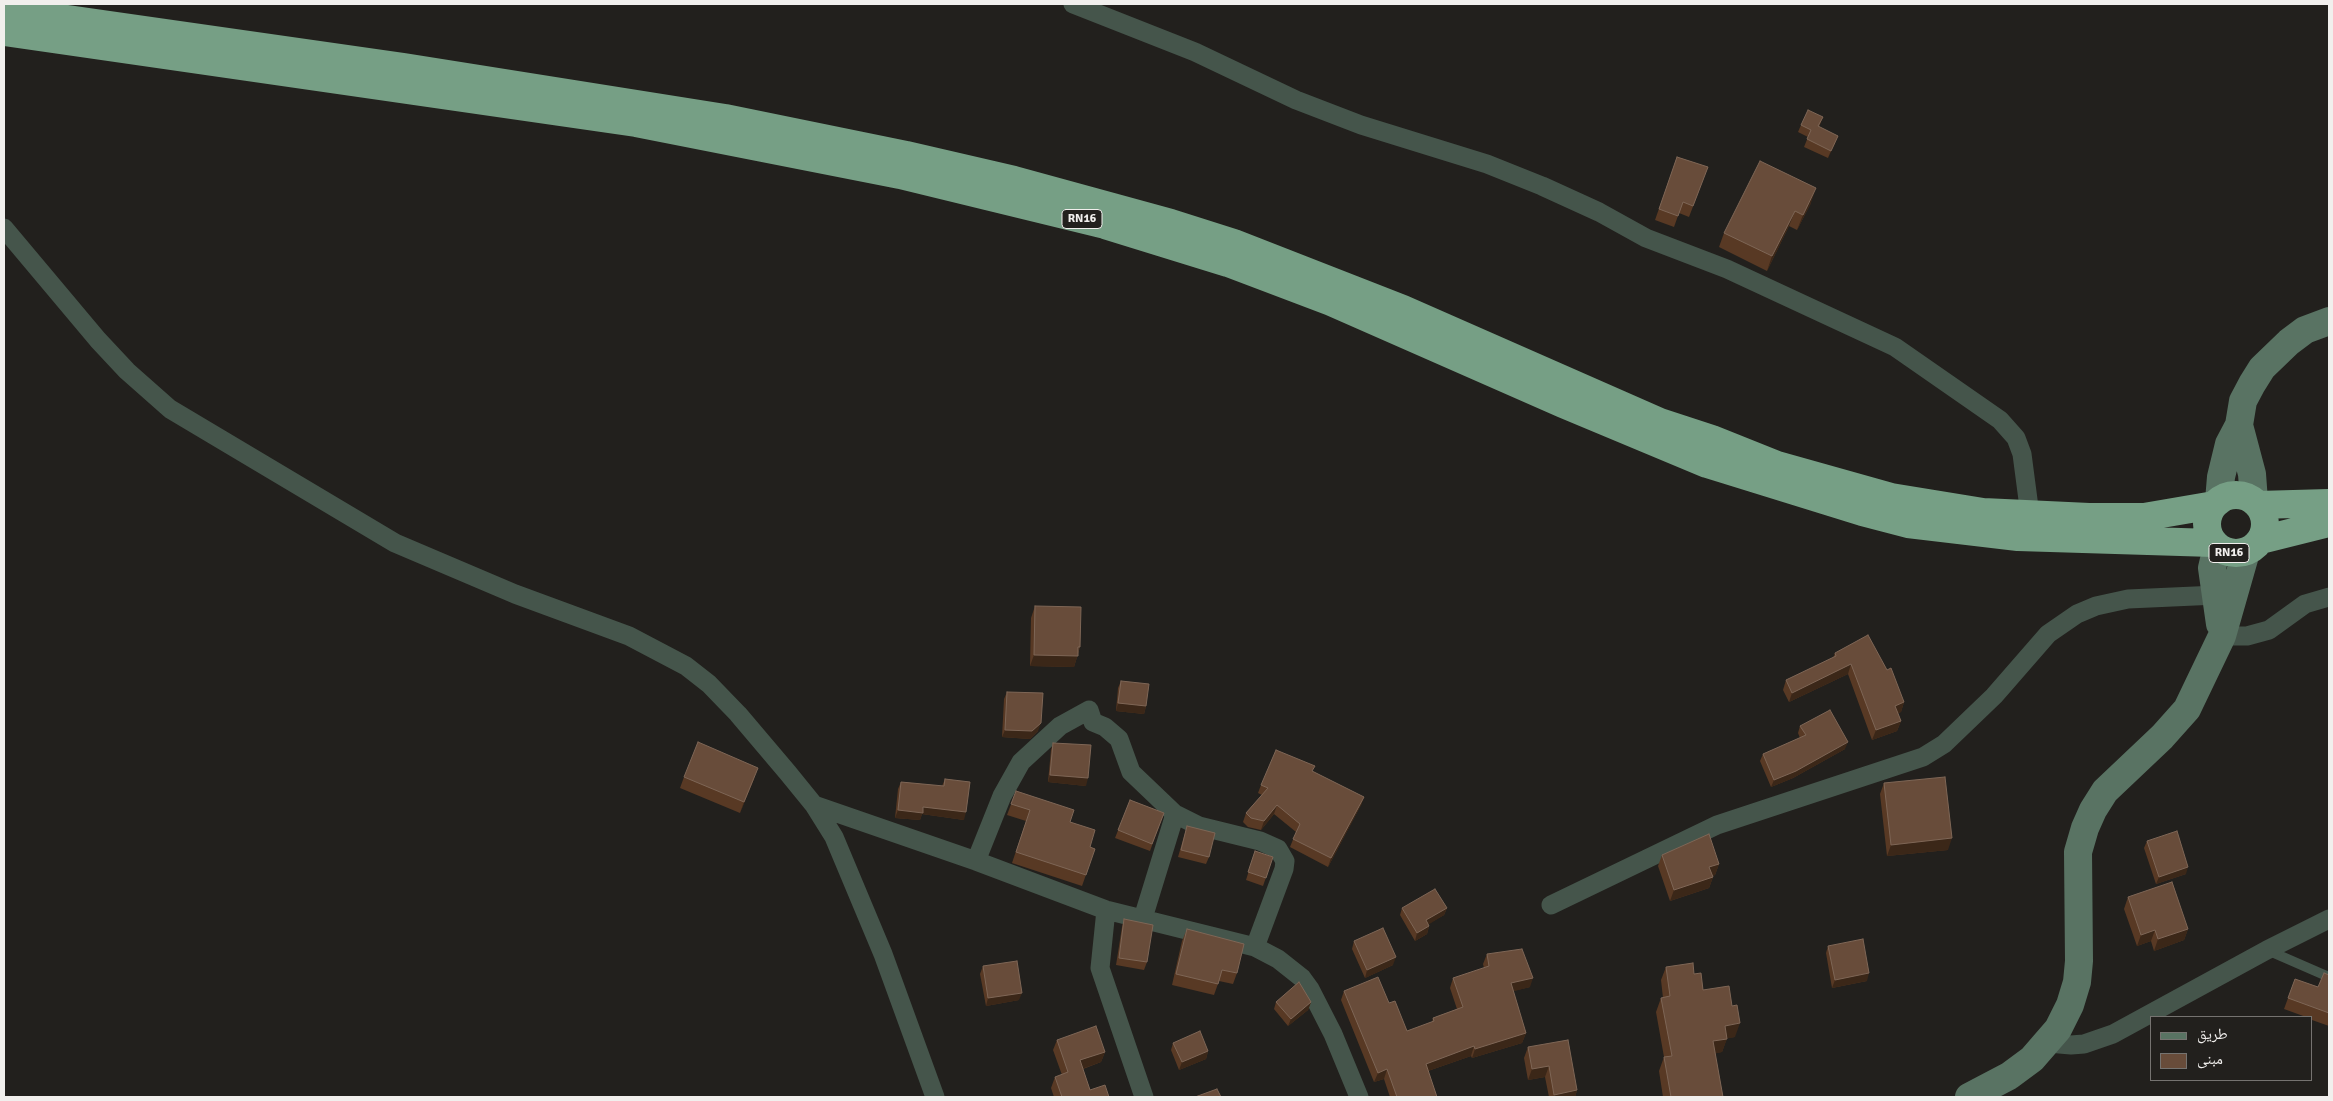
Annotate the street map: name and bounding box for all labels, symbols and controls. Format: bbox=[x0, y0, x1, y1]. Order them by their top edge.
road number: RN16 bbox=[1062, 210, 1102, 228]
road number: RN16 bbox=[2209, 544, 2249, 562]
legend bbox=[2150, 1016, 2313, 1081]
text: طريق bbox=[2197, 1025, 2228, 1043]
text: مبنى bbox=[2197, 1050, 2223, 1068]

